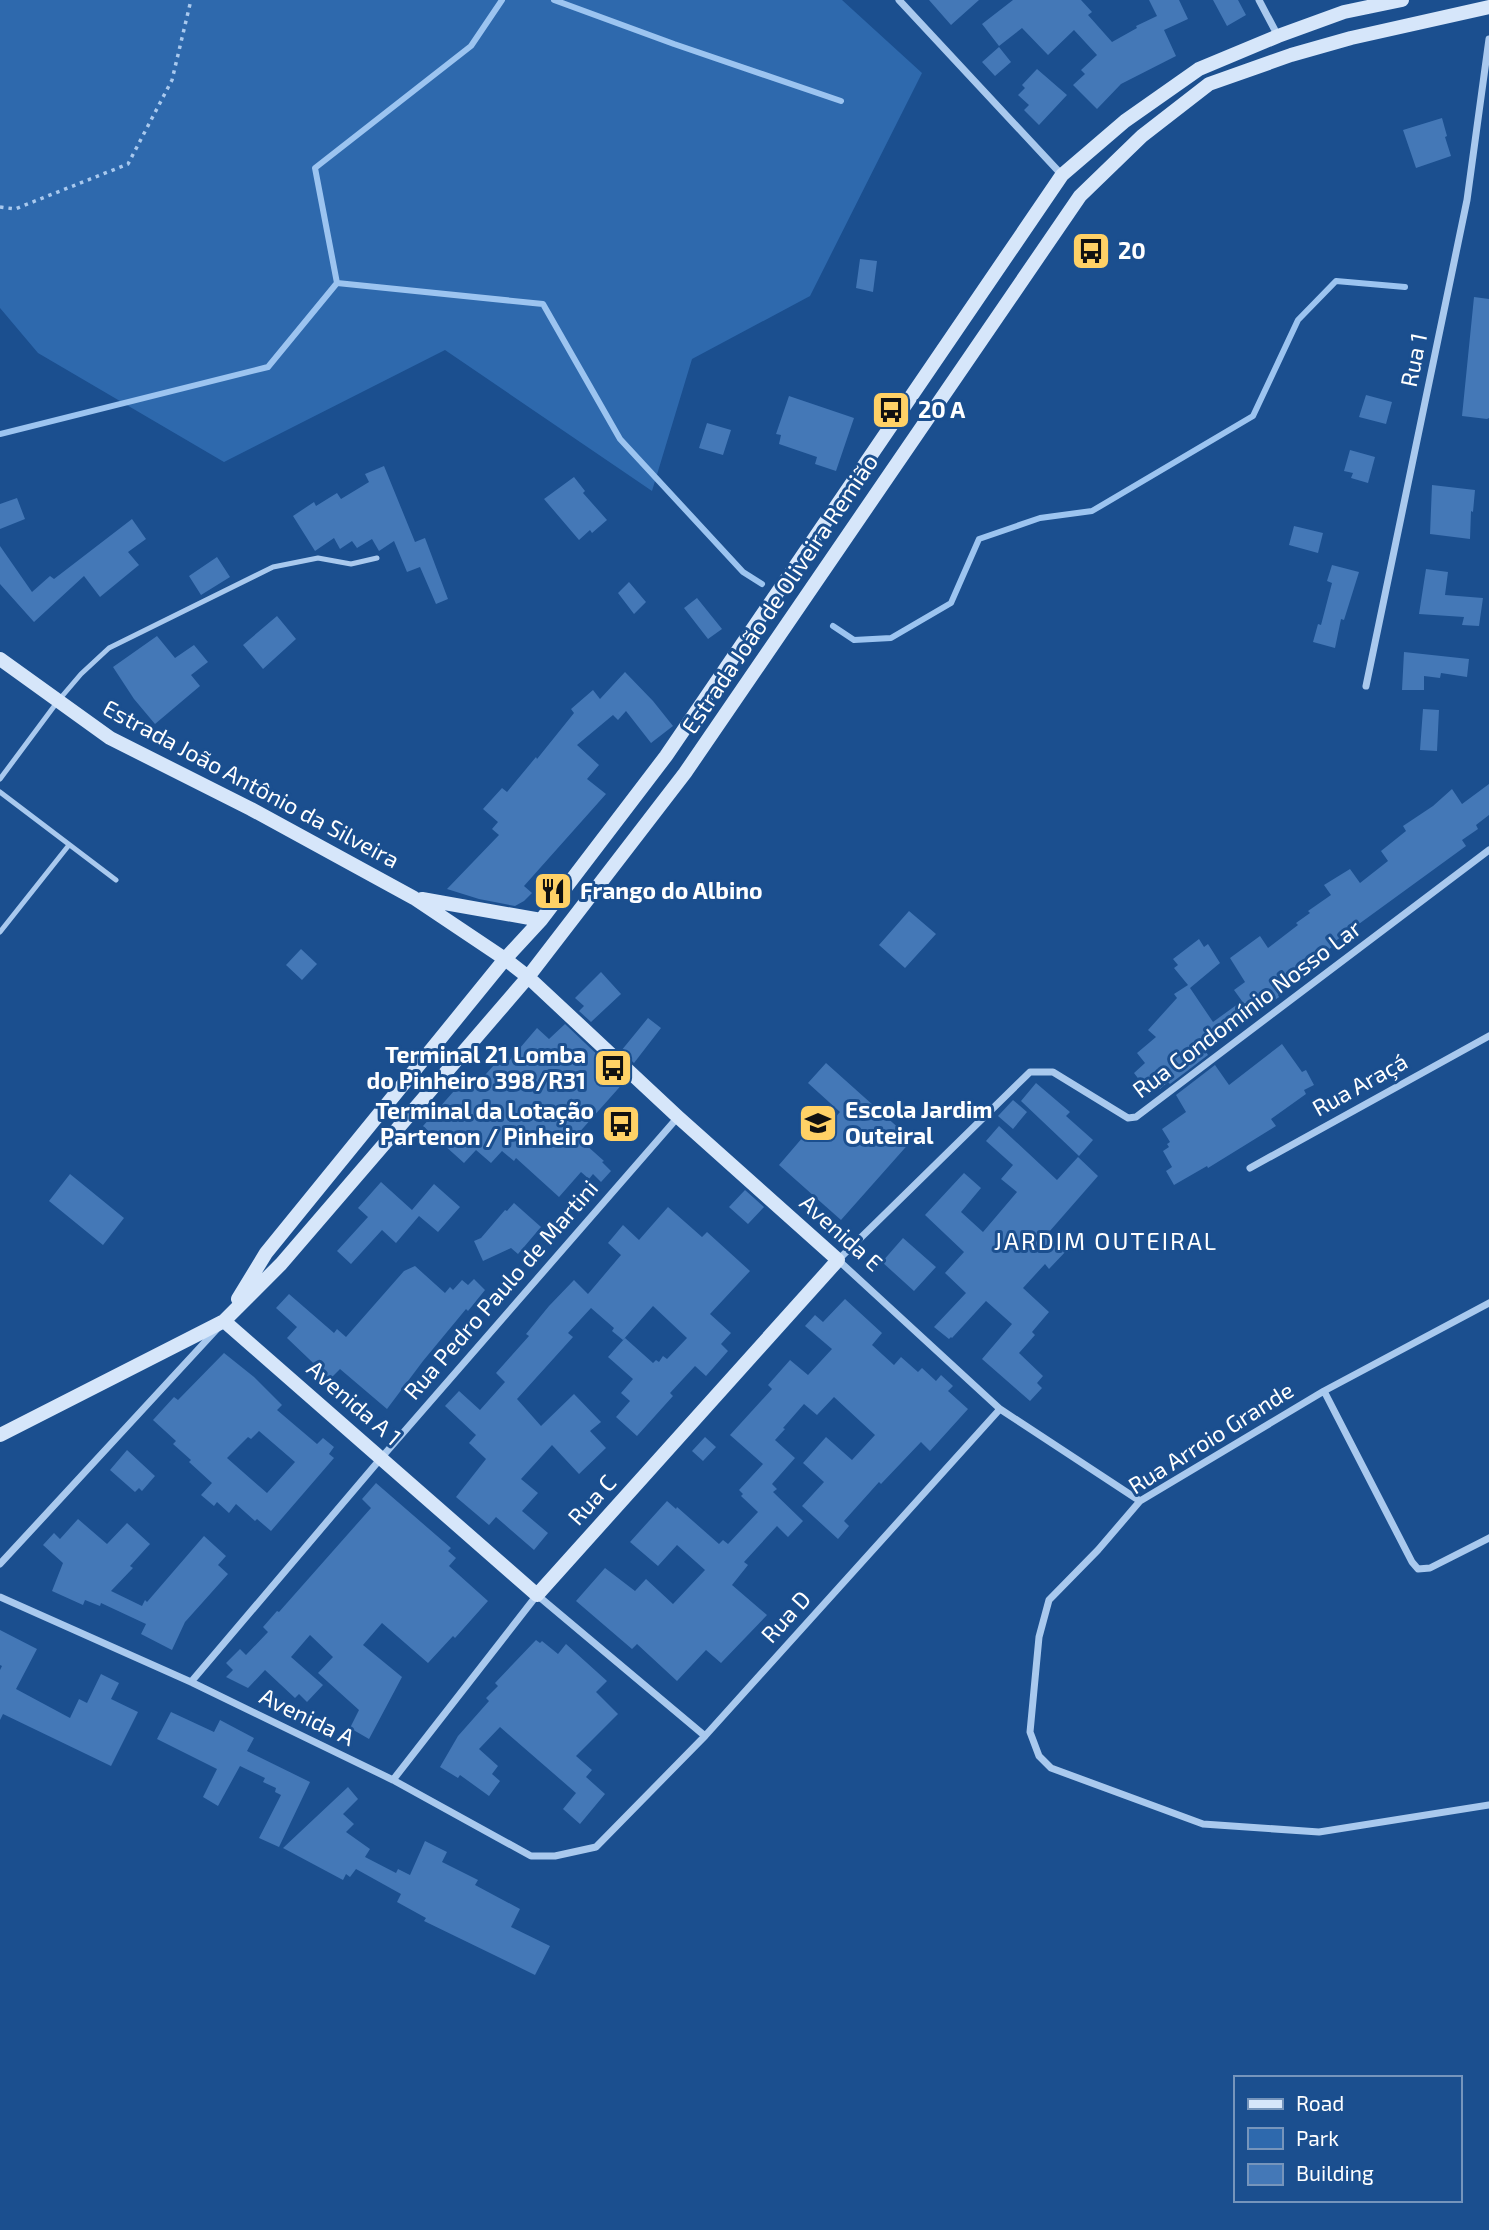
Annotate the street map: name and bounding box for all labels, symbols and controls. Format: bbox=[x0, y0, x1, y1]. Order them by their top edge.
bus stop icon: 20 bbox=[1070, 230, 1112, 272]
place label: 20 bbox=[1118, 236, 1146, 264]
street label: Rua 1 bbox=[1394, 330, 1432, 389]
bus stop icon: 20 A bbox=[870, 389, 912, 431]
place label: 20 A bbox=[918, 395, 965, 423]
street label: Estrada João de Oliveira Remião bbox=[675, 448, 883, 738]
street label: Estrada João Antônio da Silveira bbox=[99, 693, 404, 873]
restaurant icon: Frango do Albino bbox=[532, 870, 574, 912]
place label: Frango do Albino bbox=[580, 876, 763, 904]
street label: Rua Condomínio Nosso Lar bbox=[1127, 913, 1366, 1103]
place label: Terminal 21 Lomba do Pinheiro 398/R31 bbox=[367, 1040, 586, 1094]
bus stop icon: Terminal 21 Lomba do Pinheiro 398/R31 bbox=[592, 1047, 634, 1089]
street label: Rua Araçá bbox=[1307, 1047, 1413, 1123]
place label: Escola Jardim Outeiral bbox=[845, 1095, 993, 1149]
place label: Terminal da Lotação Partenon / Pinheiro bbox=[376, 1096, 594, 1150]
school or university icon: Escola Jardim Outeiral bbox=[797, 1102, 839, 1144]
bus stop icon: Terminal da Lotação Partenon / Pinheiro bbox=[600, 1103, 642, 1145]
street label: Rua Pedro Paulo de Martini bbox=[397, 1174, 603, 1405]
street label: Avenida E bbox=[795, 1188, 889, 1276]
district label: JARDIM OUTEIRAL bbox=[994, 1226, 1218, 1255]
street label: Avenida A 1 bbox=[302, 1354, 408, 1451]
street label: Rua Arroio Grande bbox=[1123, 1375, 1298, 1499]
street label: Rua C bbox=[561, 1468, 621, 1530]
street label: Rua D bbox=[755, 1585, 816, 1648]
street label: Avenida A bbox=[255, 1681, 360, 1751]
legend bbox=[1234, 2076, 1461, 2202]
text: Road bbox=[1296, 2090, 1344, 2115]
text: Park bbox=[1296, 2125, 1339, 2150]
text: Building bbox=[1296, 2160, 1374, 2185]

